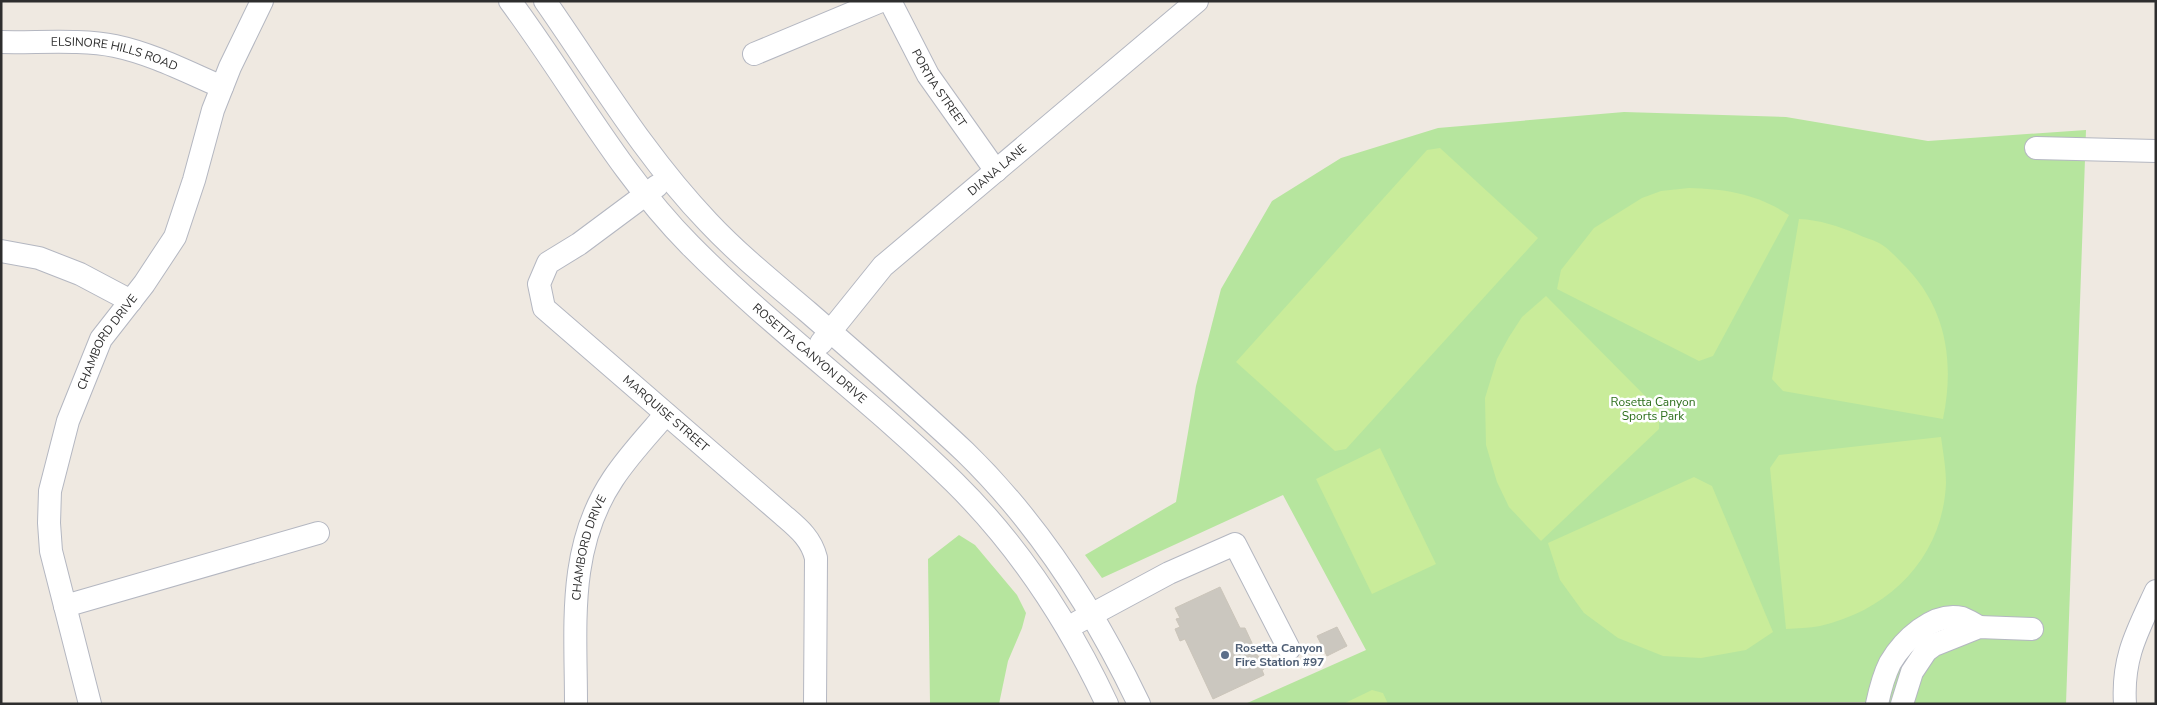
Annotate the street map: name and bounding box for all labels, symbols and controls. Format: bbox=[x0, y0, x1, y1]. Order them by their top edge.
street label: ELSINORE HILLS ROAD bbox=[51, 34, 181, 75]
street label: PORTIA STREET bbox=[908, 46, 971, 131]
street label: DIANA LANE bbox=[964, 140, 1030, 199]
street label: CHAMBORD DRIVE bbox=[73, 291, 141, 392]
street label: ROSETTA CANYON DRIVE bbox=[749, 300, 870, 407]
street label: MARQUISE STREET bbox=[619, 372, 713, 456]
park label: Rosetta Canyon Sports Park bbox=[1611, 394, 1695, 424]
street label: CHAMBORD DRIVE bbox=[568, 492, 610, 601]
place label: Rosetta Canyon Fire Station #97 bbox=[1235, 640, 1324, 670]
marker: Rosetta Canyon Fire Station #97 bbox=[1219, 649, 1231, 661]

